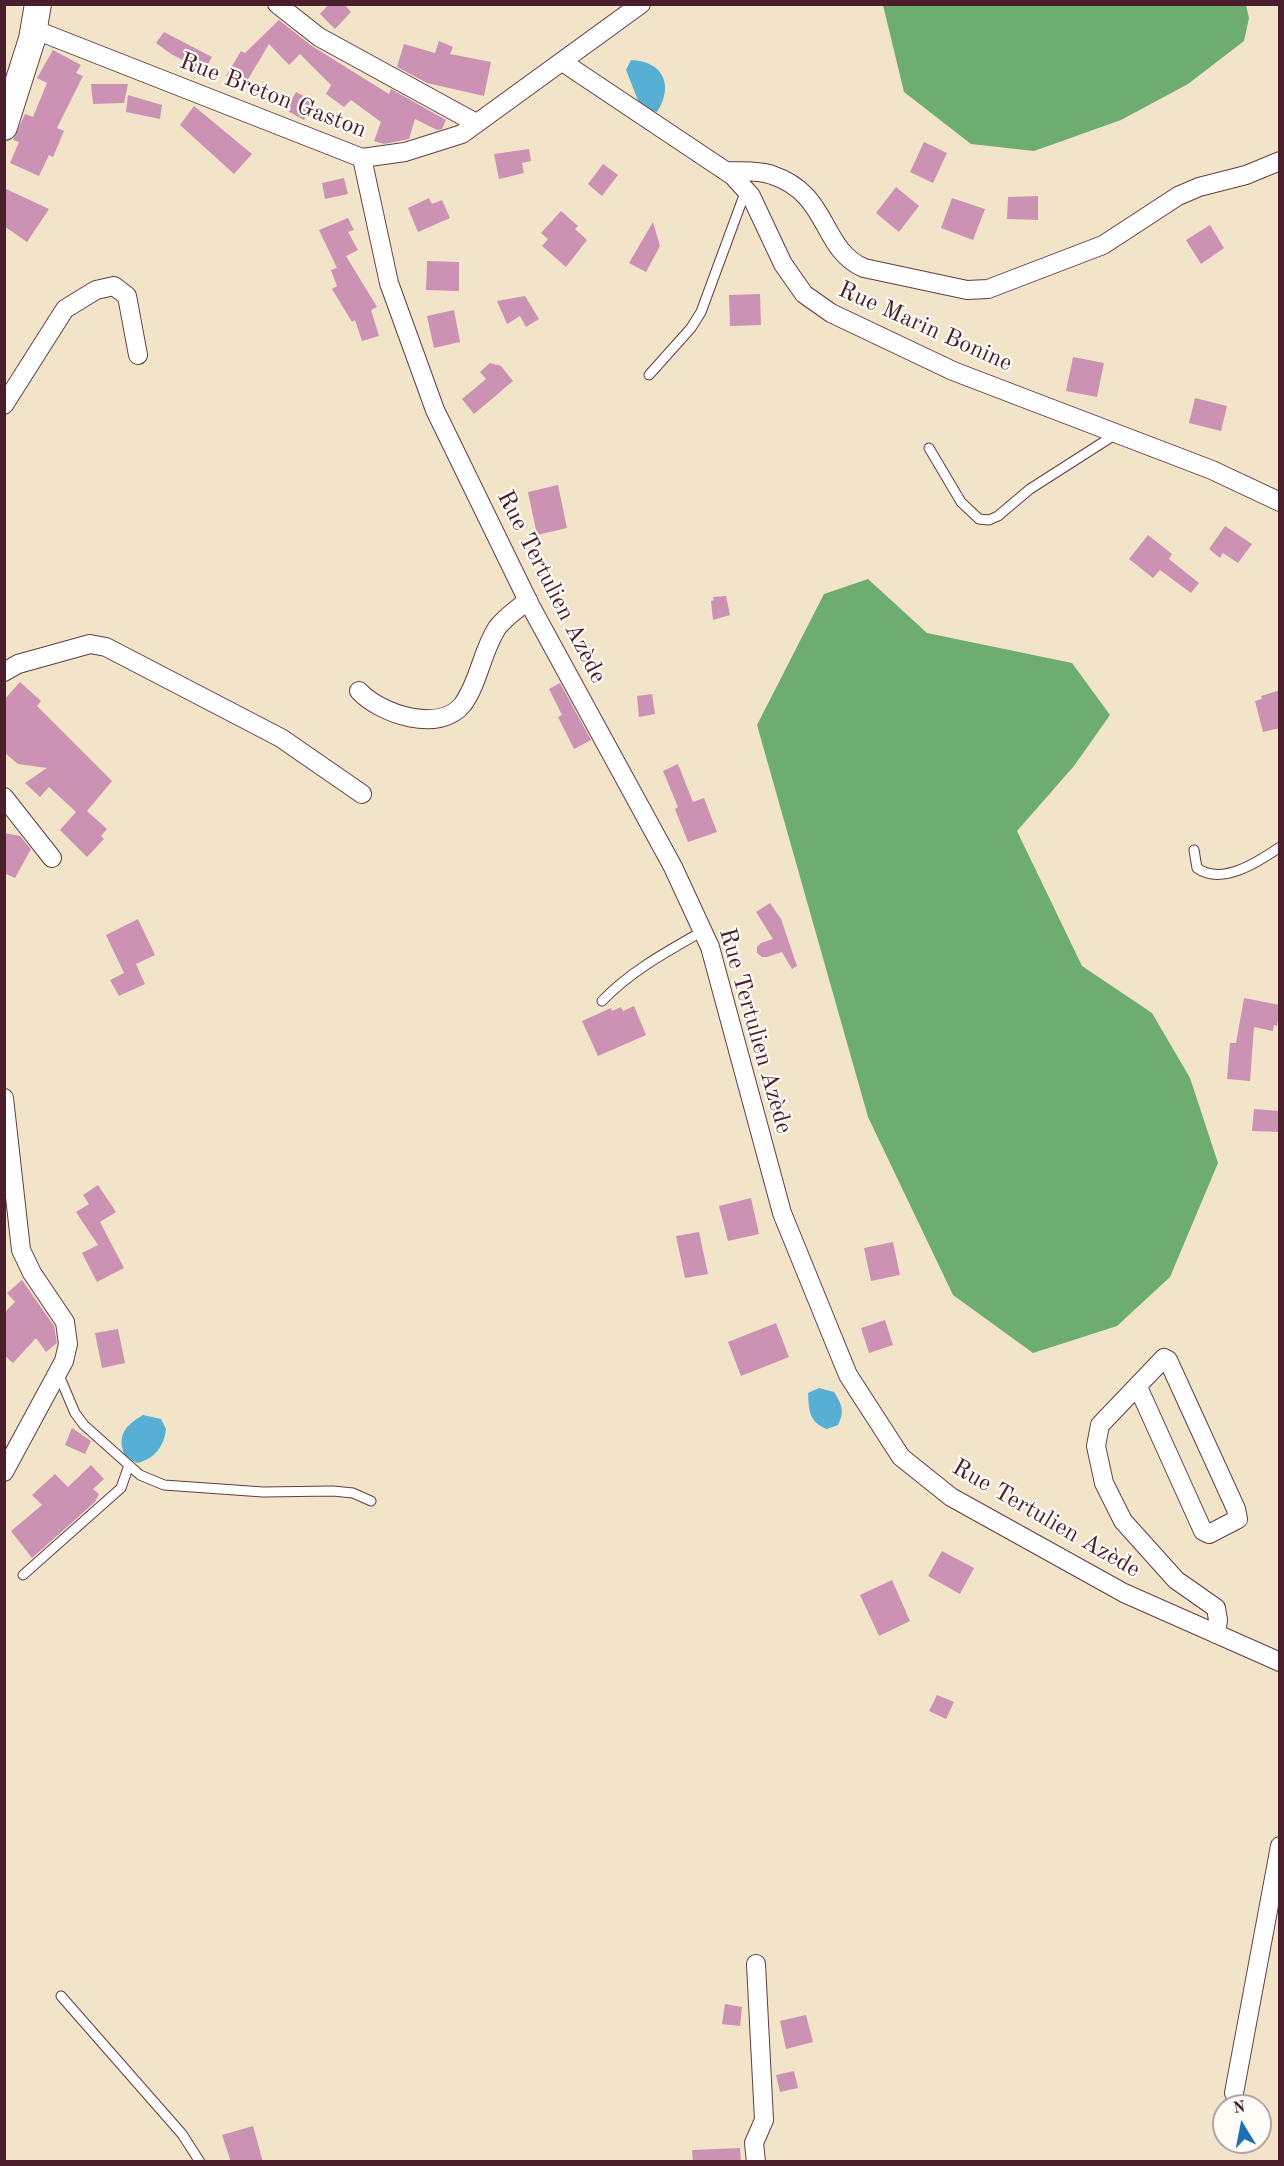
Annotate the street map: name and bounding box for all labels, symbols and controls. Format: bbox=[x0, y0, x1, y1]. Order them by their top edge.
street label: Rue Breton Gaston bbox=[175, 47, 371, 145]
street label: Rue Marin Bonine bbox=[833, 276, 1017, 378]
street label: Rue Tertulien Azède bbox=[490, 486, 612, 688]
street label: Rue Tertulien Azède bbox=[712, 925, 798, 1137]
street label: Rue Tertulien Azède bbox=[947, 1453, 1145, 1585]
north arrow bbox=[1212, 2094, 1272, 2154]
text: N bbox=[1232, 2099, 1247, 2117]

